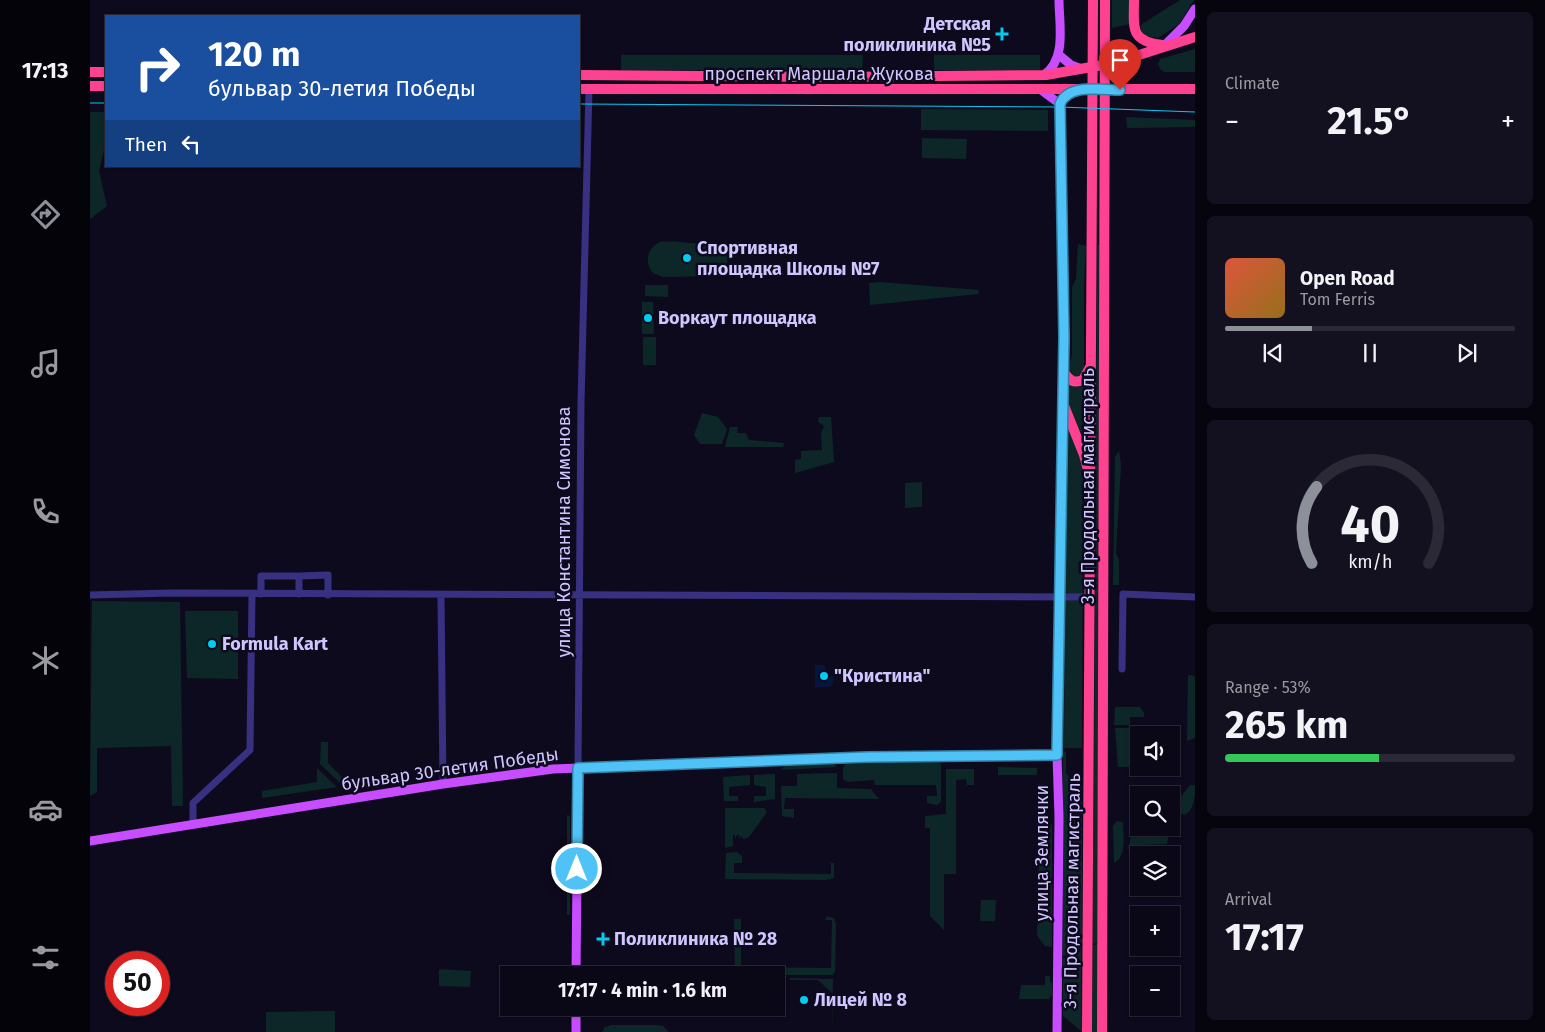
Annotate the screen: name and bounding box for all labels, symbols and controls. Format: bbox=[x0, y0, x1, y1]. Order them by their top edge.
place label: Детская поликлиника №5 bbox=[844, 13, 991, 56]
marker: Детская поликлиника №5 bbox=[995, 27, 1009, 41]
text: 120 m bbox=[208, 33, 301, 75]
icon: right bbox=[125, 35, 190, 100]
pin bbox=[1099, 39, 1141, 90]
icon: arrive bbox=[1106, 46, 1134, 74]
text: 17:13 bbox=[22, 57, 68, 84]
street label: проспект Маршала Жукова bbox=[704, 63, 934, 85]
text: Climate bbox=[1225, 74, 1280, 93]
text: бульвар 30-летия Победы bbox=[208, 75, 476, 102]
text: 21.5° bbox=[1327, 98, 1413, 144]
text: − bbox=[1225, 105, 1239, 138]
text: + bbox=[1501, 105, 1515, 138]
icon: left bbox=[177, 130, 205, 158]
text: Then bbox=[125, 133, 167, 156]
icon: directions bbox=[28, 197, 63, 232]
place label: Спортивная площадка Школы №7 bbox=[697, 237, 880, 280]
marker: Спортивная площадка Школы №7 bbox=[681, 252, 693, 264]
text: Open Road bbox=[1300, 267, 1395, 290]
text: Tom Ferris bbox=[1300, 290, 1375, 309]
place label: Воркаут площадка bbox=[658, 307, 817, 329]
marker: Воркаут площадка bbox=[642, 312, 654, 324]
icon: previous bbox=[1259, 339, 1287, 367]
icon: pause bbox=[1356, 339, 1384, 367]
icon: next bbox=[1453, 339, 1481, 367]
icon: music bbox=[28, 346, 63, 381]
street label: 3-я Продольная магистраль bbox=[1077, 368, 1099, 604]
street label: улица Константина Симонова bbox=[553, 406, 575, 658]
text: 40 bbox=[1340, 493, 1400, 556]
icon: phone bbox=[28, 494, 63, 529]
text: km/h bbox=[1348, 551, 1392, 573]
place label: Formula Kart bbox=[222, 633, 329, 655]
marker: Formula Kart bbox=[206, 638, 218, 650]
icon: climate bbox=[28, 643, 63, 678]
place label: "Кристина" bbox=[834, 665, 930, 687]
marker: "Кристина" bbox=[818, 670, 830, 682]
text: Range · 53% bbox=[1225, 678, 1311, 697]
text: 265 km bbox=[1225, 702, 1348, 748]
map controls bbox=[1130, 726, 1180, 1016]
button: sound bbox=[1130, 726, 1180, 776]
street label: бульвар 30-летия Победы bbox=[340, 743, 560, 795]
street label: 3-я Продольная магистраль bbox=[1059, 773, 1085, 1009]
street label: улица Землячки bbox=[1031, 785, 1053, 921]
button: search bbox=[1130, 786, 1180, 836]
icon: car bbox=[28, 792, 63, 827]
position arrow bbox=[550, 842, 602, 894]
button: layers bbox=[1130, 846, 1180, 896]
text: Arrival bbox=[1225, 890, 1272, 909]
button: + bbox=[1130, 906, 1180, 956]
text: 17:17 bbox=[1225, 914, 1304, 960]
place label: Поликлиника № 28 bbox=[614, 928, 777, 950]
marker: Поликлиника № 28 bbox=[596, 932, 610, 946]
icon: filters bbox=[28, 940, 63, 975]
speed limit sign: 50 bbox=[105, 951, 170, 1016]
button: − bbox=[1130, 966, 1180, 1016]
text: 17:17 · 4 min · 1.6 km bbox=[558, 979, 727, 1002]
place label: Лицей № 8 bbox=[814, 989, 907, 1011]
marker: Лицей № 8 bbox=[798, 994, 810, 1006]

